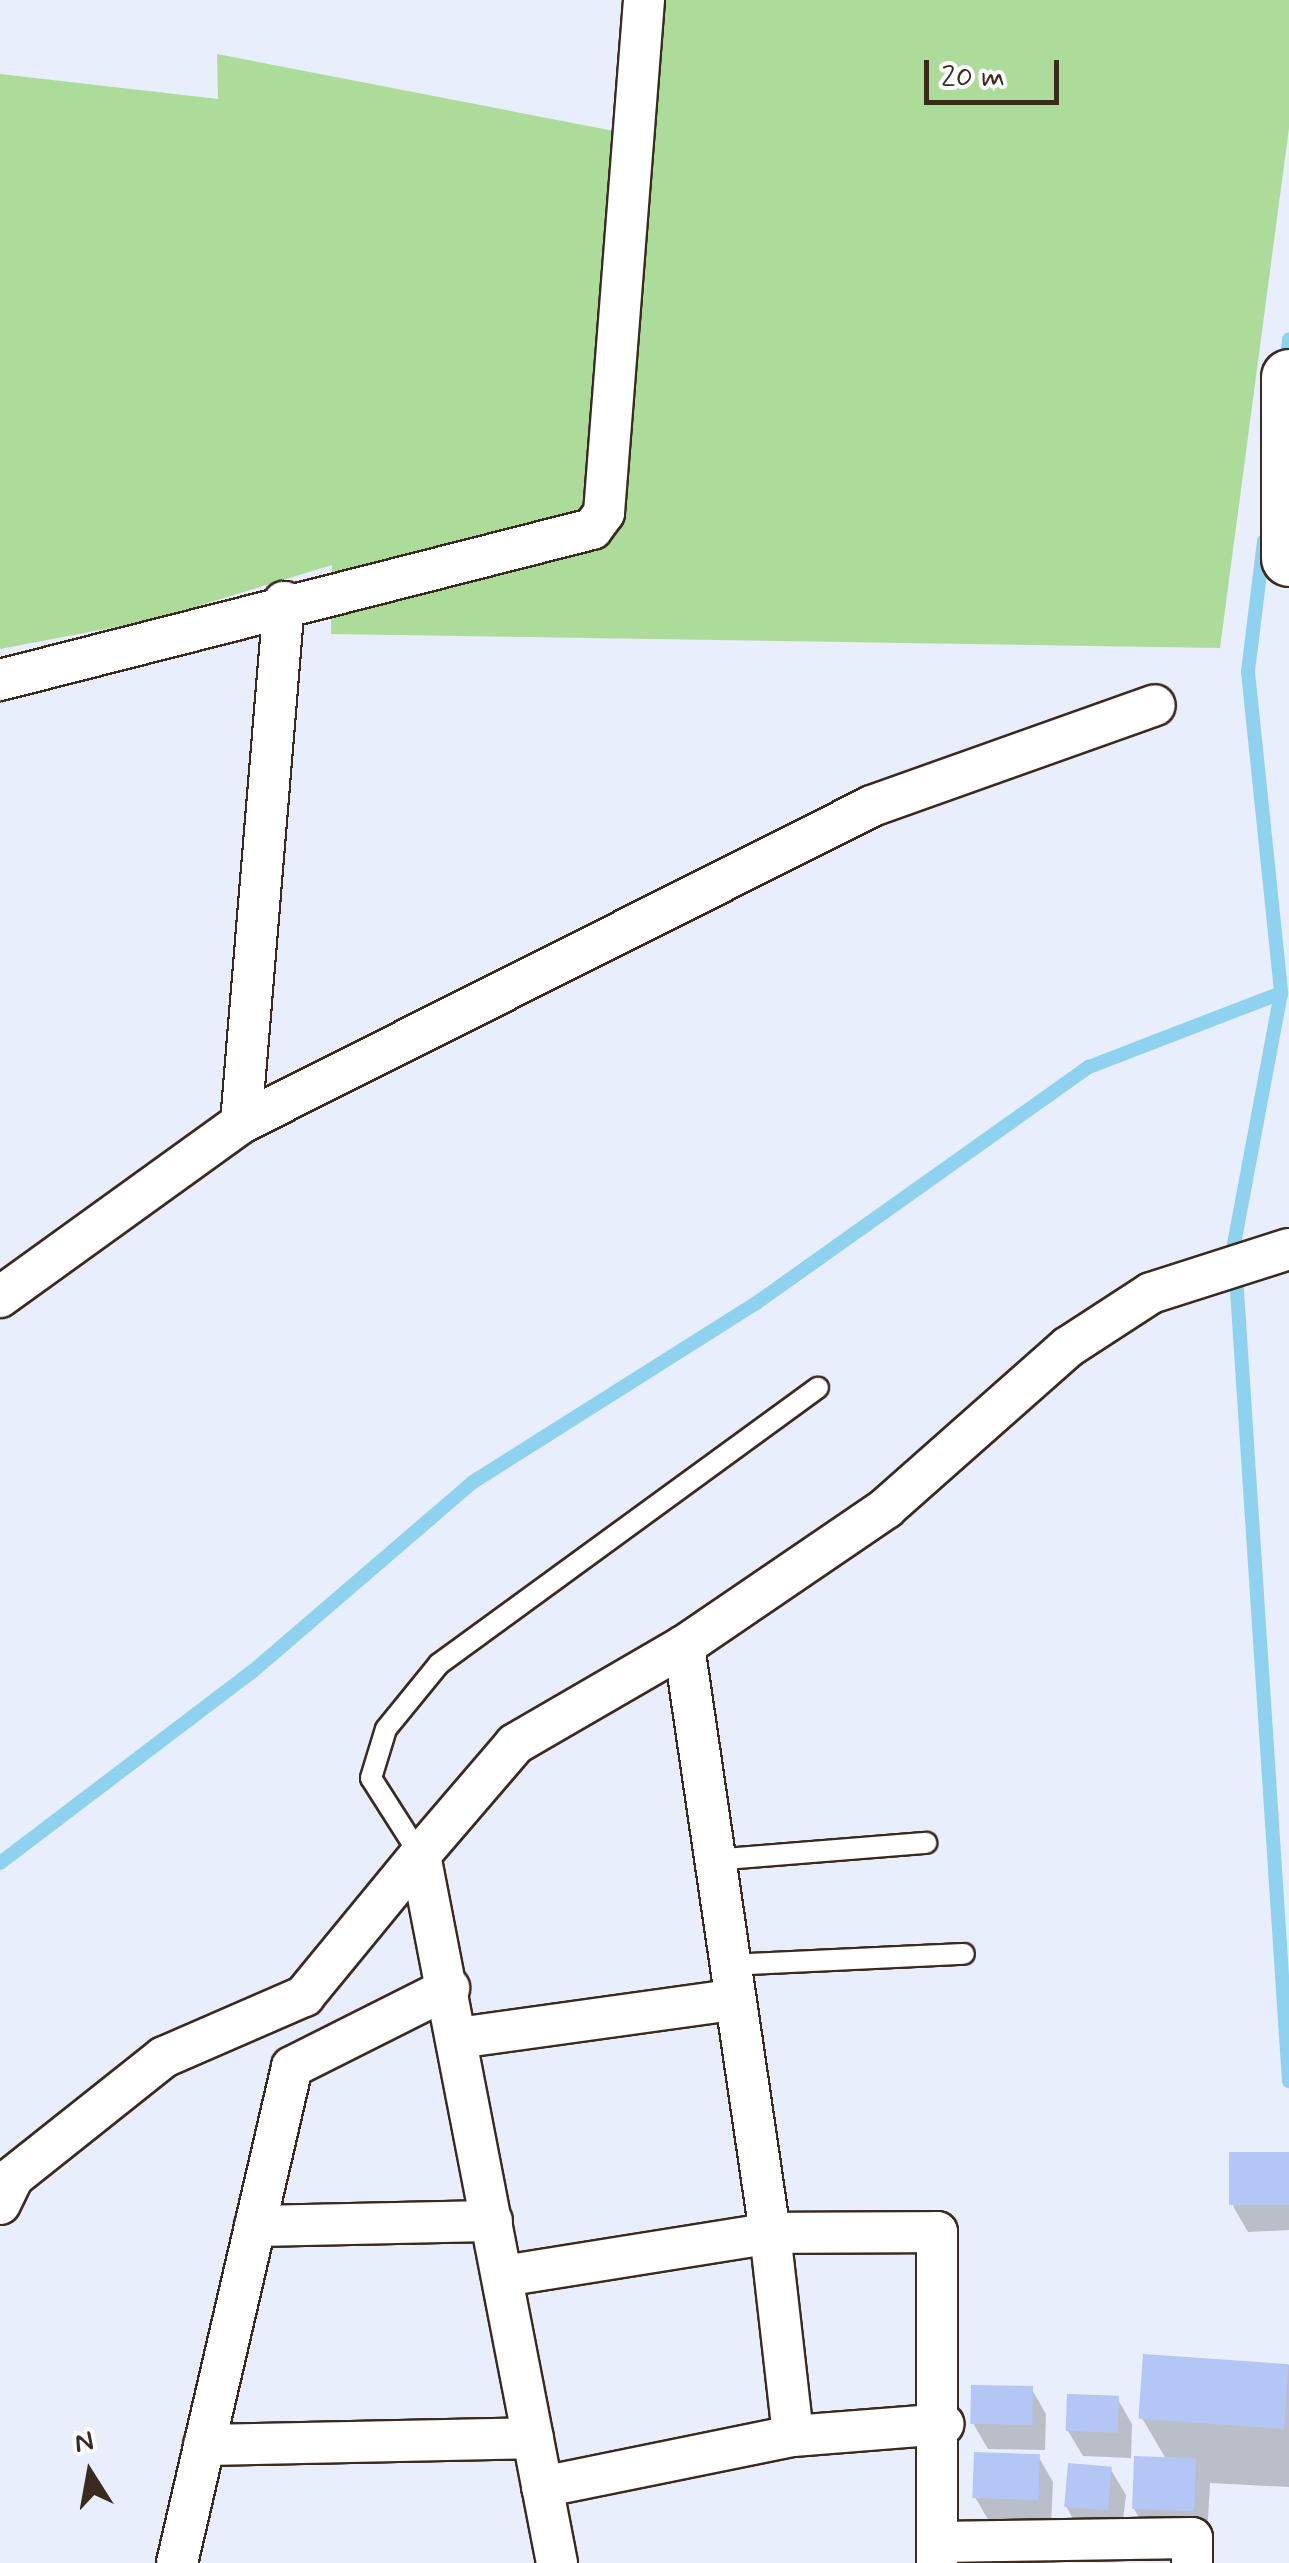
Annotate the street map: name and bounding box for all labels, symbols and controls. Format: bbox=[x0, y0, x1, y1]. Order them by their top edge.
scale bar bbox=[929, 40, 1064, 102]
text: 20 m bbox=[941, 58, 1005, 97]
north arrow bbox=[40, 2423, 140, 2523]
text: N bbox=[71, 2423, 97, 2463]

